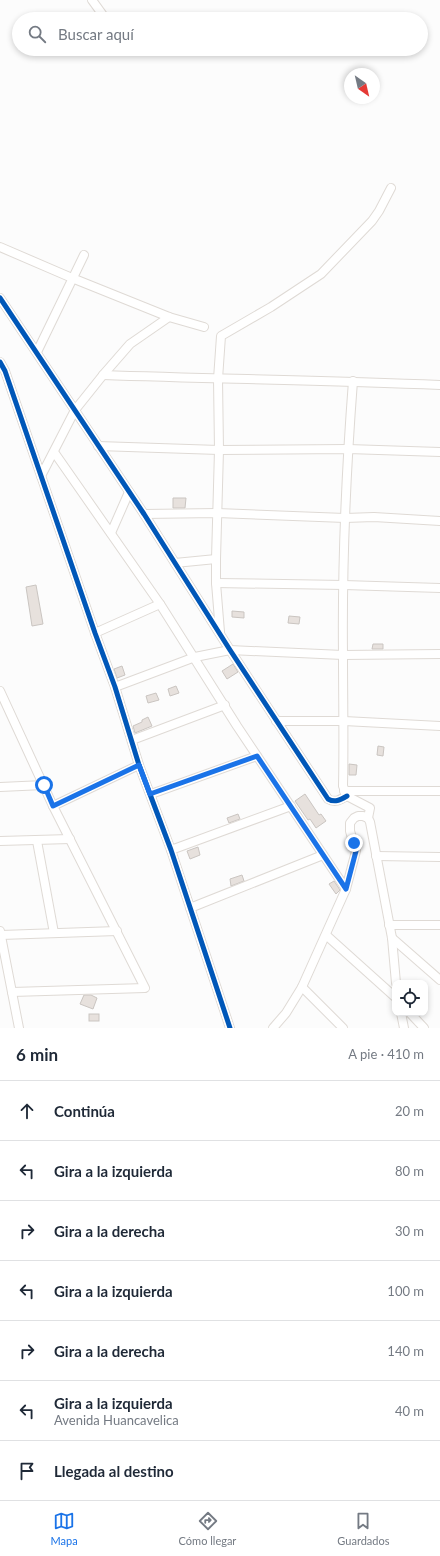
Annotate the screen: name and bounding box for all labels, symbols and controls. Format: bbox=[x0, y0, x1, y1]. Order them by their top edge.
search box bbox=[12, 12, 428, 56]
icon: search bbox=[26, 23, 48, 45]
text: Buscar aquí bbox=[58, 25, 134, 43]
north arrow bbox=[344, 68, 380, 104]
route start bbox=[35, 776, 53, 794]
route end bbox=[345, 834, 363, 852]
map controls bbox=[392, 980, 428, 1016]
button: locate bbox=[392, 980, 428, 1016]
text: 6 min bbox=[16, 1044, 58, 1065]
text: A pie · 410 m bbox=[348, 1046, 424, 1062]
icon: ahead bbox=[16, 1100, 38, 1122]
text: Continúa bbox=[54, 1102, 115, 1120]
text: 20 m bbox=[395, 1103, 424, 1119]
icon: left bbox=[16, 1160, 38, 1182]
text: Gira a la izquierda bbox=[54, 1162, 173, 1180]
text: 80 m bbox=[395, 1163, 424, 1179]
icon: right bbox=[16, 1220, 38, 1242]
text: Gira a la derecha bbox=[54, 1222, 165, 1240]
text: 30 m bbox=[395, 1223, 424, 1239]
icon: left bbox=[16, 1280, 38, 1302]
text: Gira a la izquierda bbox=[54, 1282, 173, 1300]
text: 100 m bbox=[387, 1283, 424, 1299]
icon: right bbox=[16, 1340, 38, 1362]
text: Gira a la derecha bbox=[54, 1342, 165, 1360]
text: 140 m bbox=[387, 1343, 424, 1359]
text: Gira a la izquierda bbox=[54, 1394, 173, 1412]
icon: left bbox=[16, 1400, 38, 1422]
text: 40 m bbox=[395, 1403, 424, 1419]
text: Avenida Huancavelica bbox=[54, 1412, 179, 1428]
icon: arrive bbox=[16, 1460, 38, 1482]
text: Llegada al destino bbox=[54, 1462, 174, 1480]
tab: Mapa bbox=[50, 1510, 78, 1547]
tab: Cómo llegar bbox=[179, 1510, 236, 1547]
tab: Guardados bbox=[337, 1510, 389, 1547]

